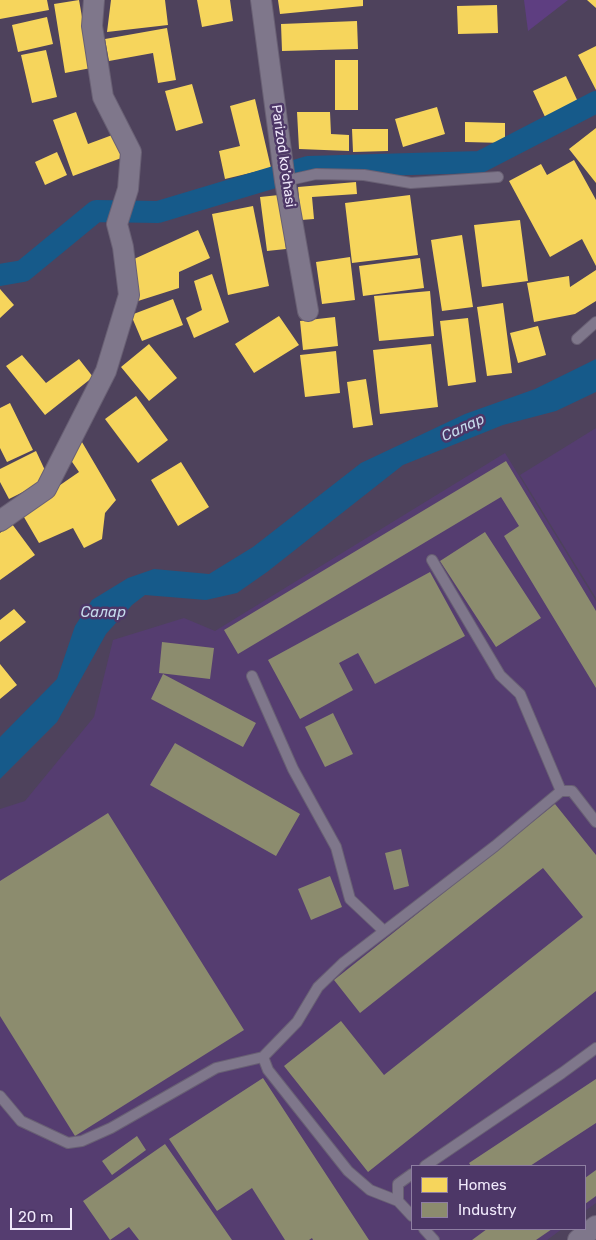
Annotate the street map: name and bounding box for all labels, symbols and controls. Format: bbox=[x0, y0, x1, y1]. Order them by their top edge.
street label: Parizod ko'chasi bbox=[267, 103, 299, 209]
water label: Салар bbox=[439, 410, 487, 446]
water label: Салар bbox=[80, 604, 126, 622]
legend bbox=[411, 1165, 586, 1230]
text: Homes bbox=[458, 1176, 507, 1194]
scale bar bbox=[12, 1198, 75, 1230]
text: Industry bbox=[458, 1201, 517, 1219]
text: 20 m bbox=[18, 1208, 53, 1226]

